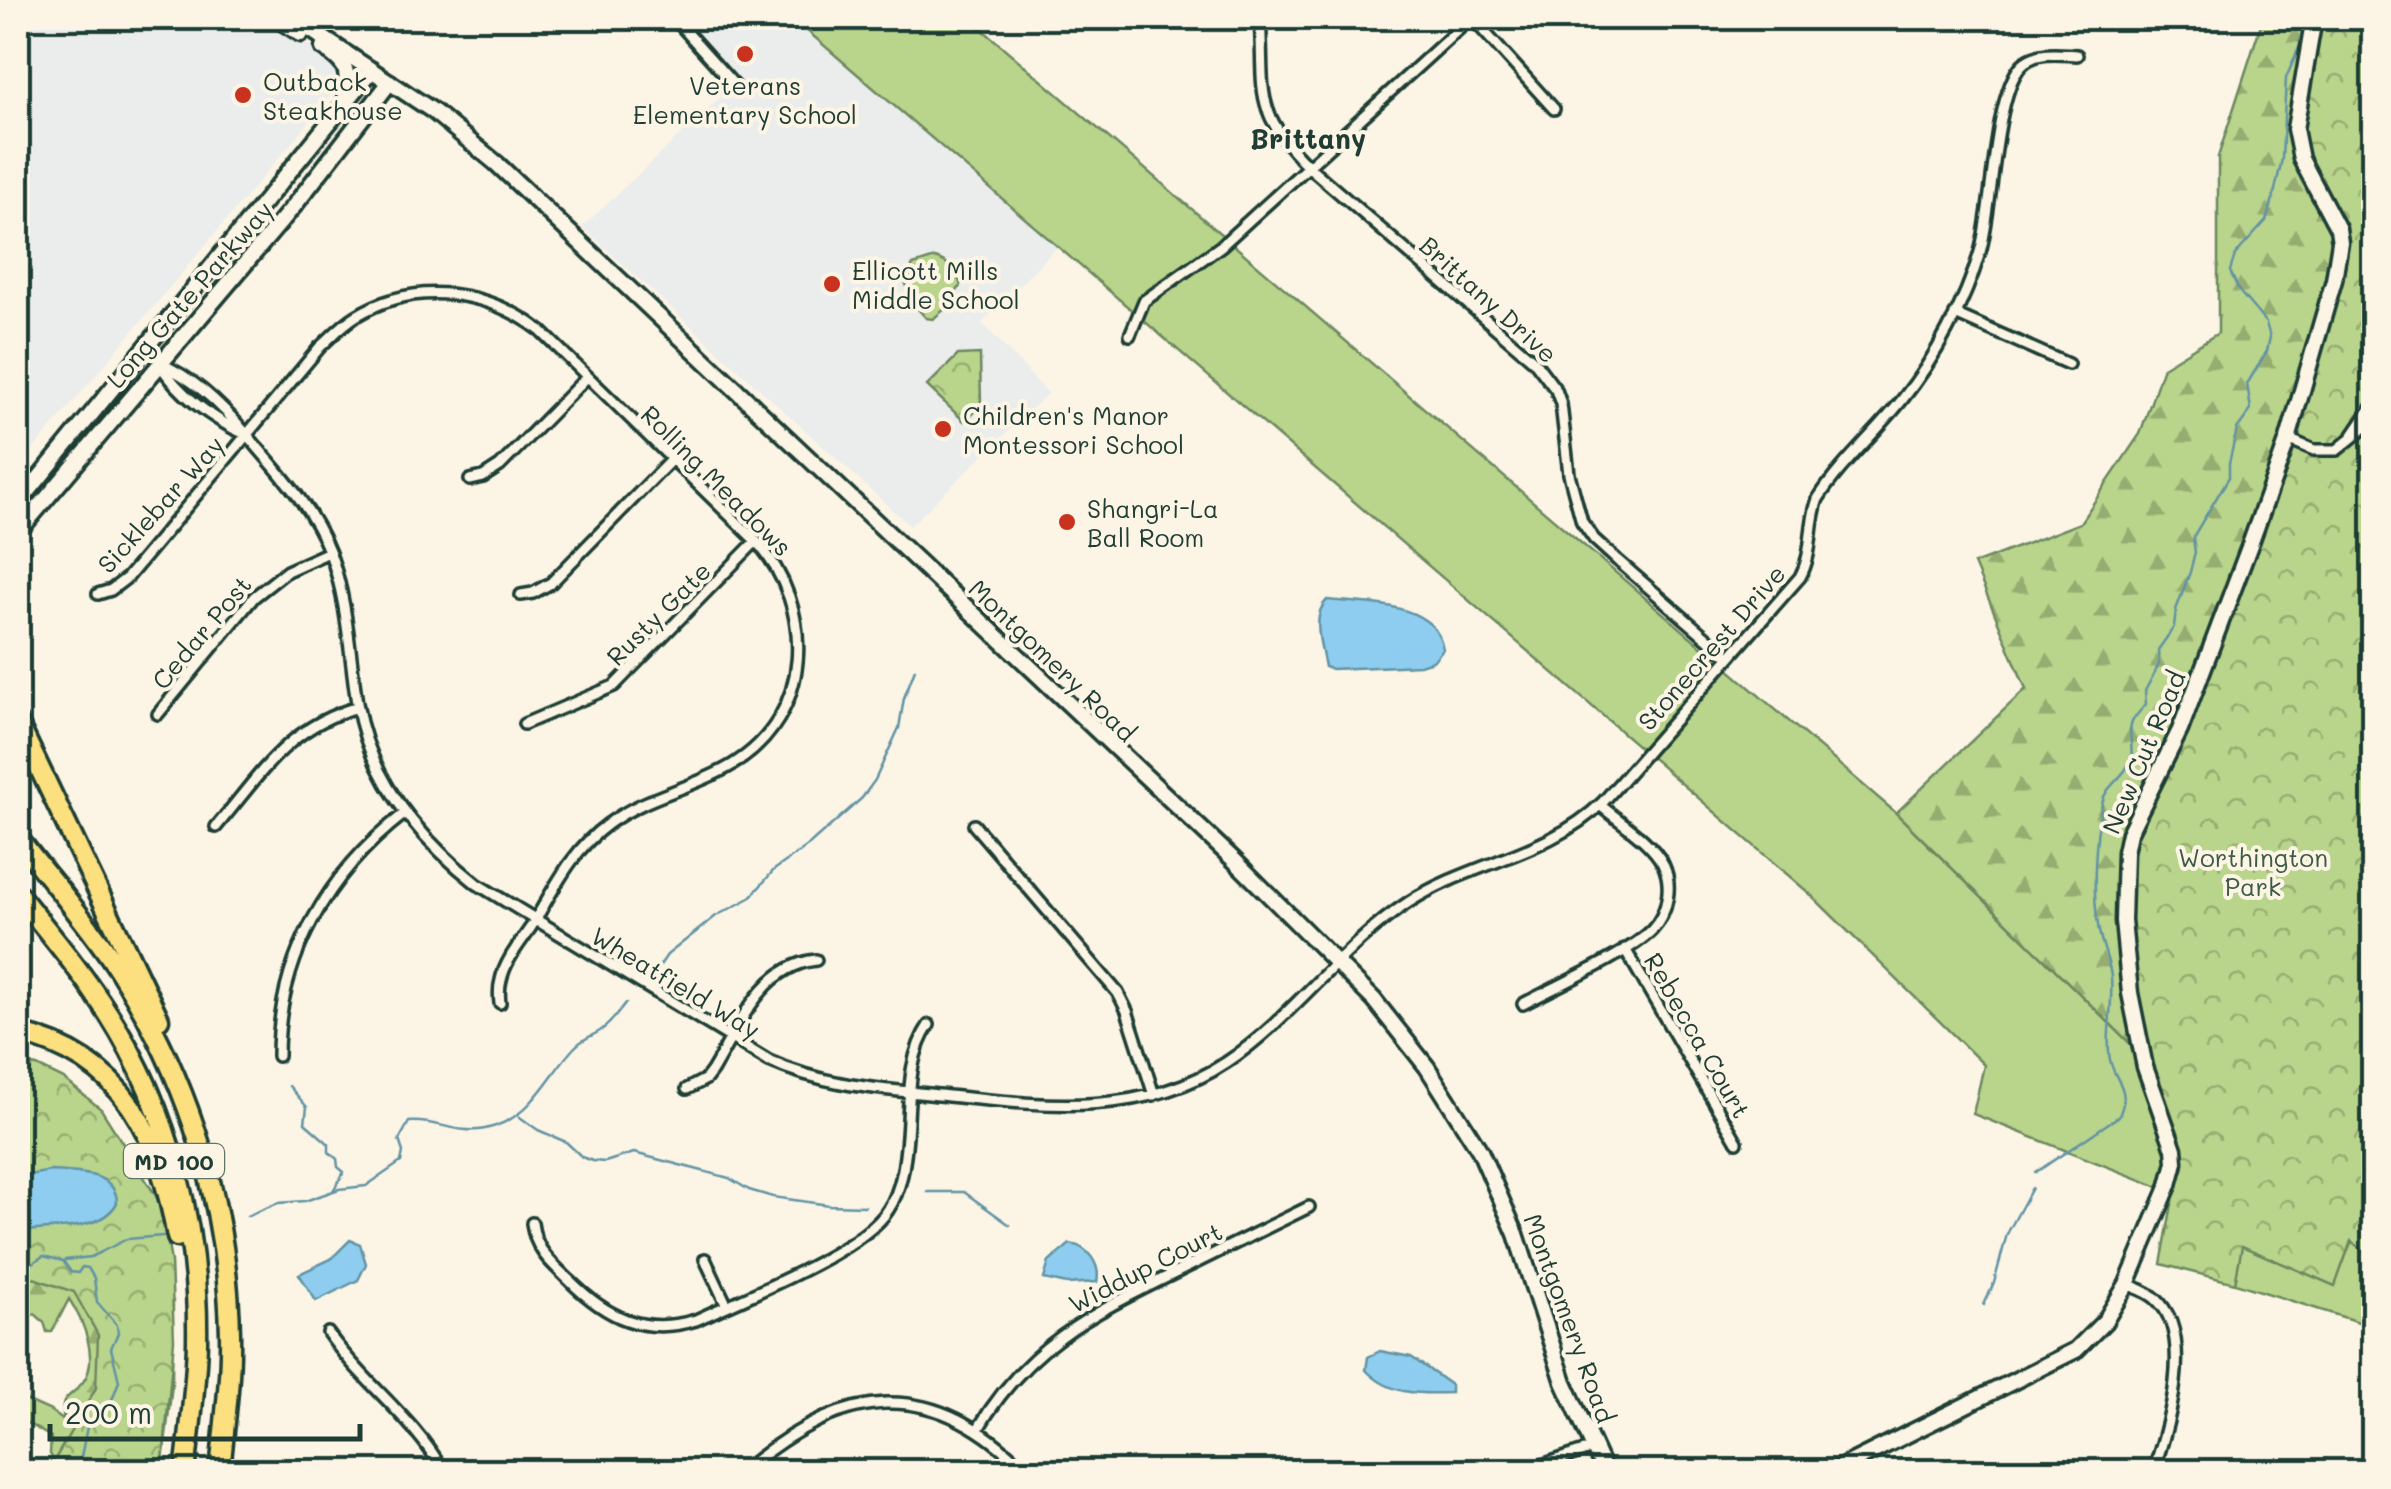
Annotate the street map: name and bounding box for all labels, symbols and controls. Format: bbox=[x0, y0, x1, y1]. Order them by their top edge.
marker: Veterans Elementary School bbox=[734, 43, 756, 65]
place label: Outback Steakhouse bbox=[263, 65, 403, 126]
place label: Veterans Elementary School bbox=[633, 69, 857, 131]
marker: Outback Steakhouse bbox=[232, 84, 254, 106]
district label: Brittany bbox=[1250, 120, 1366, 157]
street label: Long Gate Parkway bbox=[99, 194, 280, 395]
street label: Brittany Drive bbox=[1413, 229, 1564, 370]
place label: Ellicott Mills Middle School bbox=[852, 254, 1020, 315]
marker: Ellicott Mills Middle School bbox=[821, 273, 843, 295]
street label: Rolling Meadows bbox=[635, 398, 799, 562]
place label: Children's Manor Montessori School bbox=[963, 399, 1184, 460]
marker: Children's Manor Montessori School bbox=[932, 418, 954, 440]
street label: Sicklebar Way bbox=[90, 429, 231, 580]
place label: Shangri-La Ball Room bbox=[1087, 492, 1219, 553]
marker: Shangri-La Ball Room bbox=[1056, 511, 1078, 533]
street label: Rusty Gate bbox=[599, 554, 718, 673]
street label: Stonecrest Drive bbox=[1630, 558, 1792, 736]
street label: Cedar Post bbox=[144, 569, 258, 695]
street label: Montgomery Road bbox=[962, 572, 1143, 749]
street label: New Cut Road bbox=[2094, 666, 2192, 838]
park label: Worthington Park bbox=[2178, 841, 2328, 902]
street label: Wheatfield Way bbox=[585, 919, 766, 1046]
street label: Rebecca Court bbox=[1638, 947, 1758, 1123]
road number: MD 100 bbox=[124, 1144, 224, 1178]
street label: Montgomery Road bbox=[1516, 1209, 1623, 1427]
street label: Widdup Court bbox=[1063, 1215, 1227, 1319]
scale bar bbox=[50, 1379, 360, 1441]
text: 200 m bbox=[65, 1392, 152, 1432]

